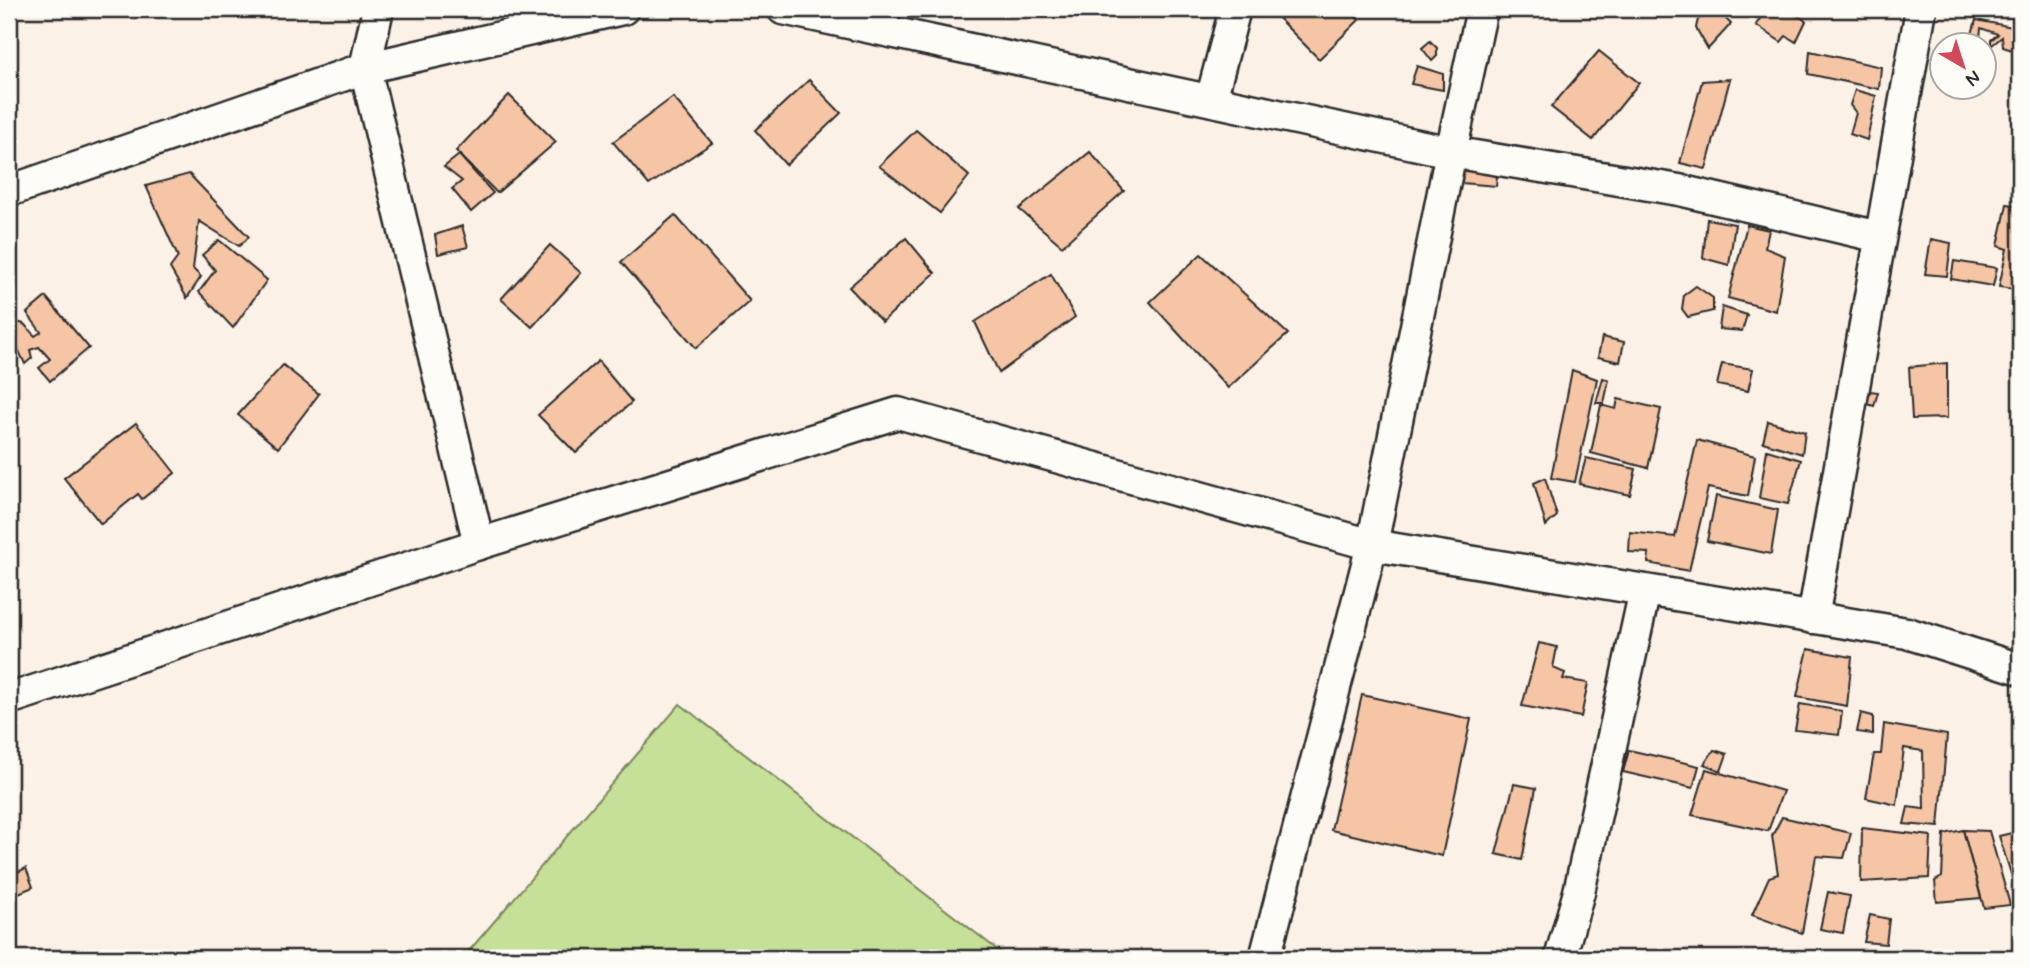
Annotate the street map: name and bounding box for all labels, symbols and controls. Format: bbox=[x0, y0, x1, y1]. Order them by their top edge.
north arrow bbox=[1927, 32, 1997, 102]
text: N bbox=[1960, 64, 1986, 92]

